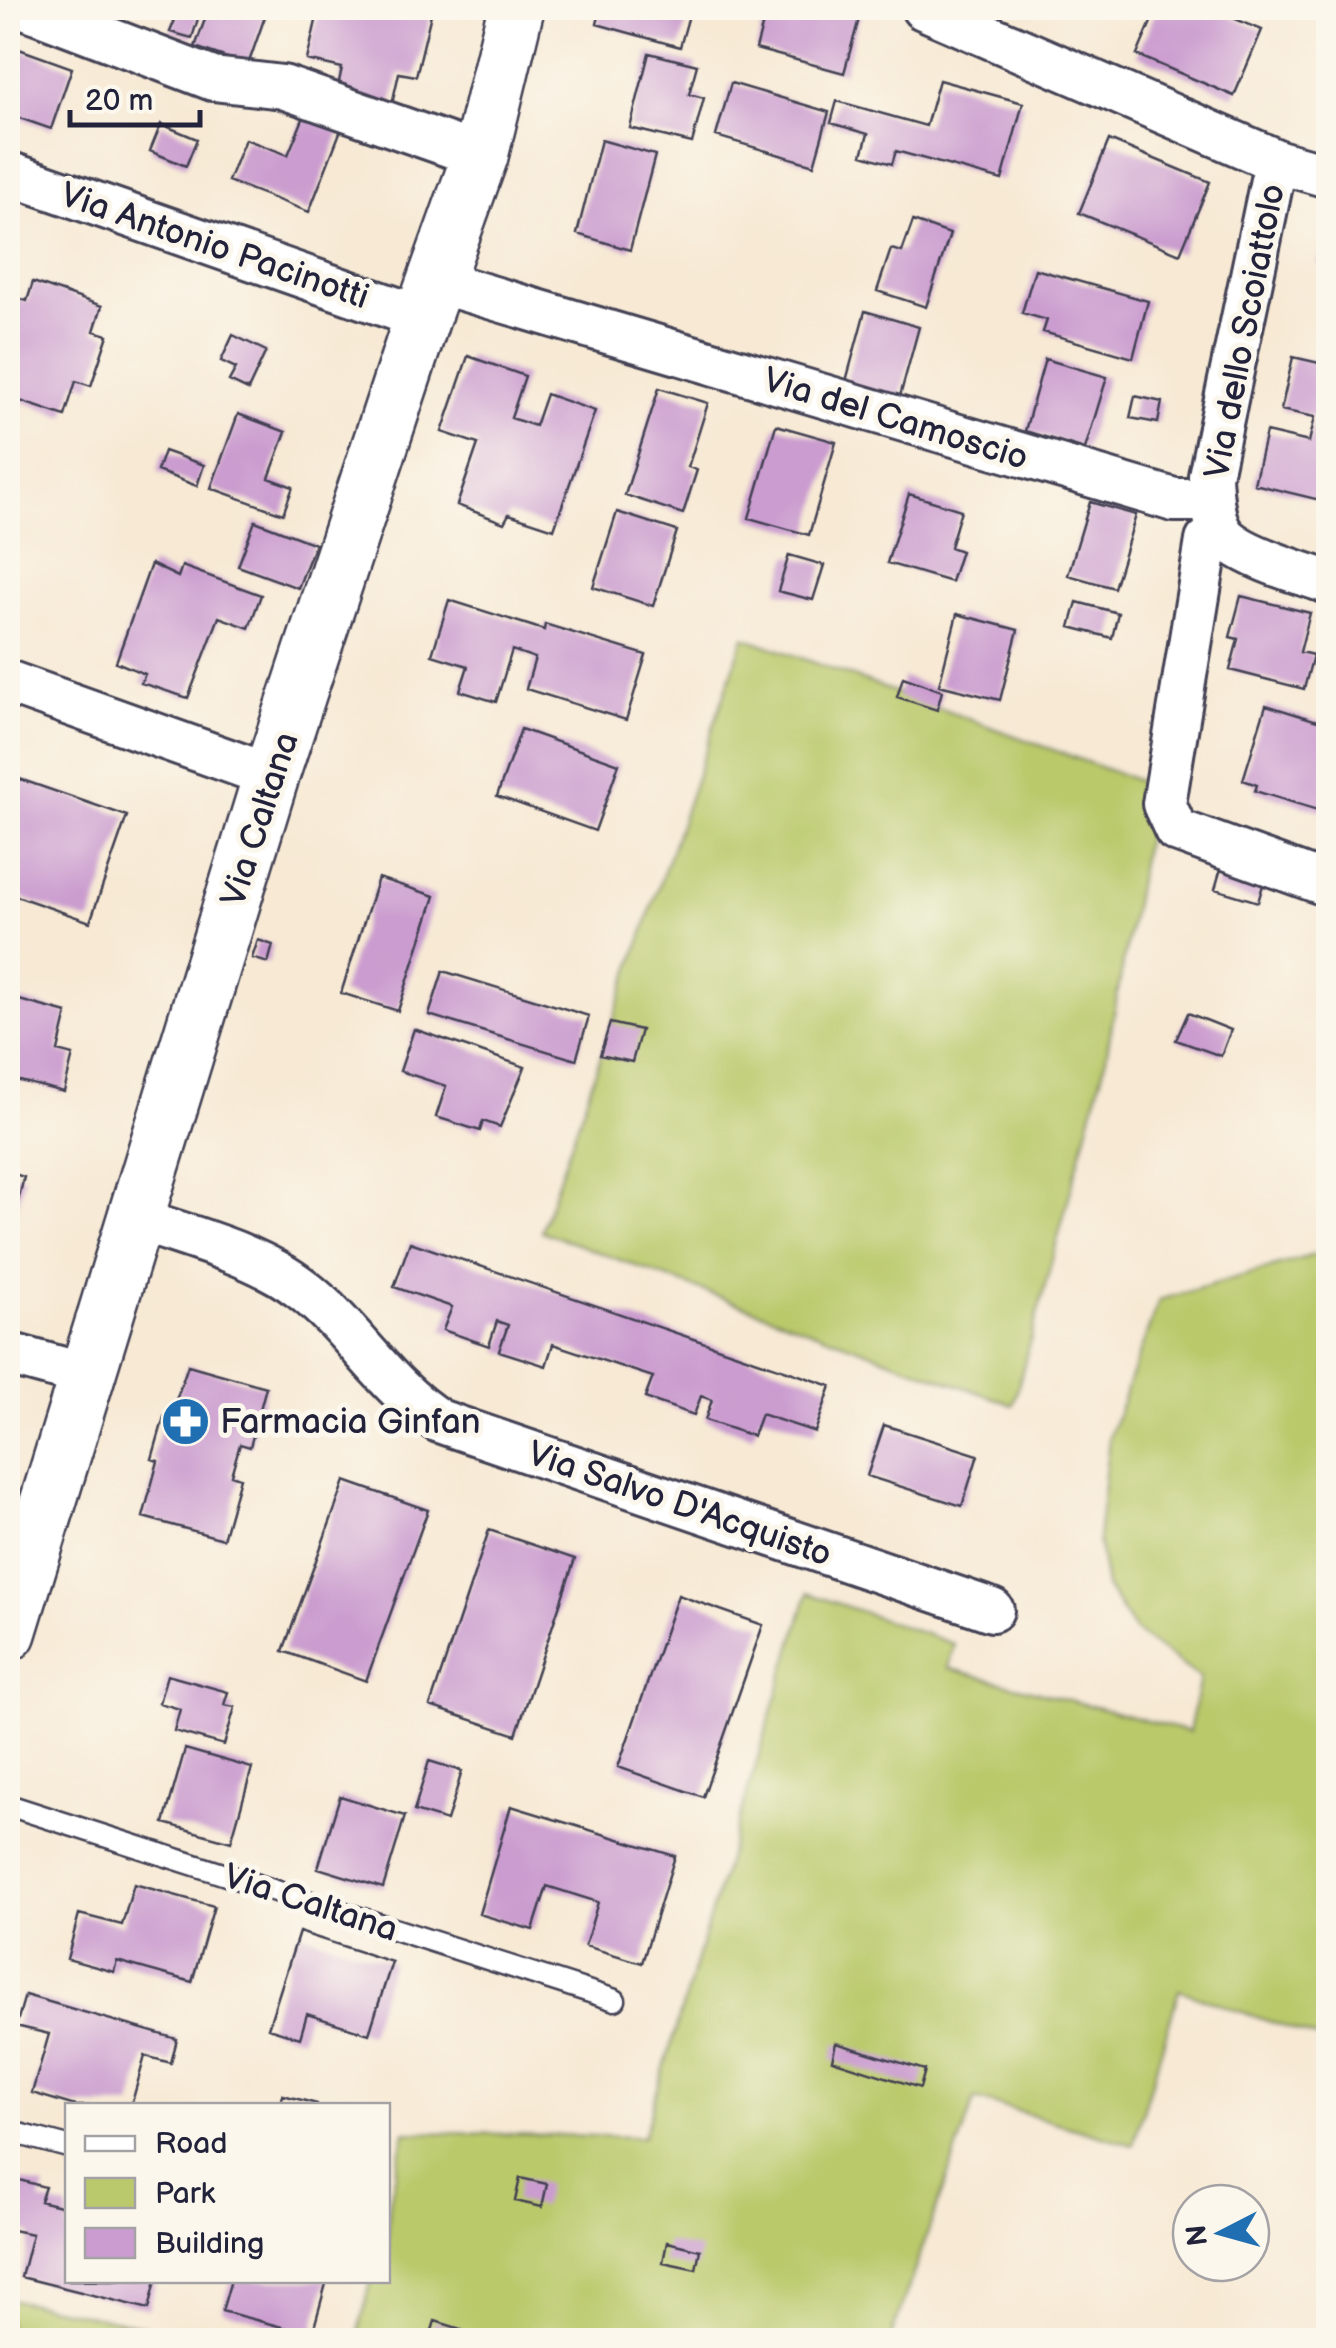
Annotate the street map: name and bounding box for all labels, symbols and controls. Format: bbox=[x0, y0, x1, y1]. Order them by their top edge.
scale bar bbox=[70, 65, 200, 127]
text: 20 m bbox=[85, 83, 153, 119]
street label: Via Antonio Pacinotti bbox=[55, 173, 374, 319]
street label: Via dello Scoiattolo bbox=[1196, 180, 1295, 482]
street label: Via del Camoscio bbox=[758, 359, 1033, 480]
street label: Via Caltana bbox=[212, 727, 309, 912]
pharmacy icon: Farmacia Ginfan bbox=[159, 1395, 211, 1447]
place label: Farmacia Ginfan bbox=[220, 1401, 481, 1444]
street label: Via Salvo D'Acquisto bbox=[522, 1432, 837, 1577]
street label: Via Caltana bbox=[218, 1855, 403, 1952]
legend bbox=[65, 2103, 390, 2283]
text: Road bbox=[155, 2126, 228, 2162]
text: Park bbox=[155, 2176, 215, 2212]
north arrow bbox=[1171, 2183, 1271, 2283]
text: N bbox=[1180, 2223, 1215, 2248]
text: Building bbox=[155, 2226, 264, 2262]

